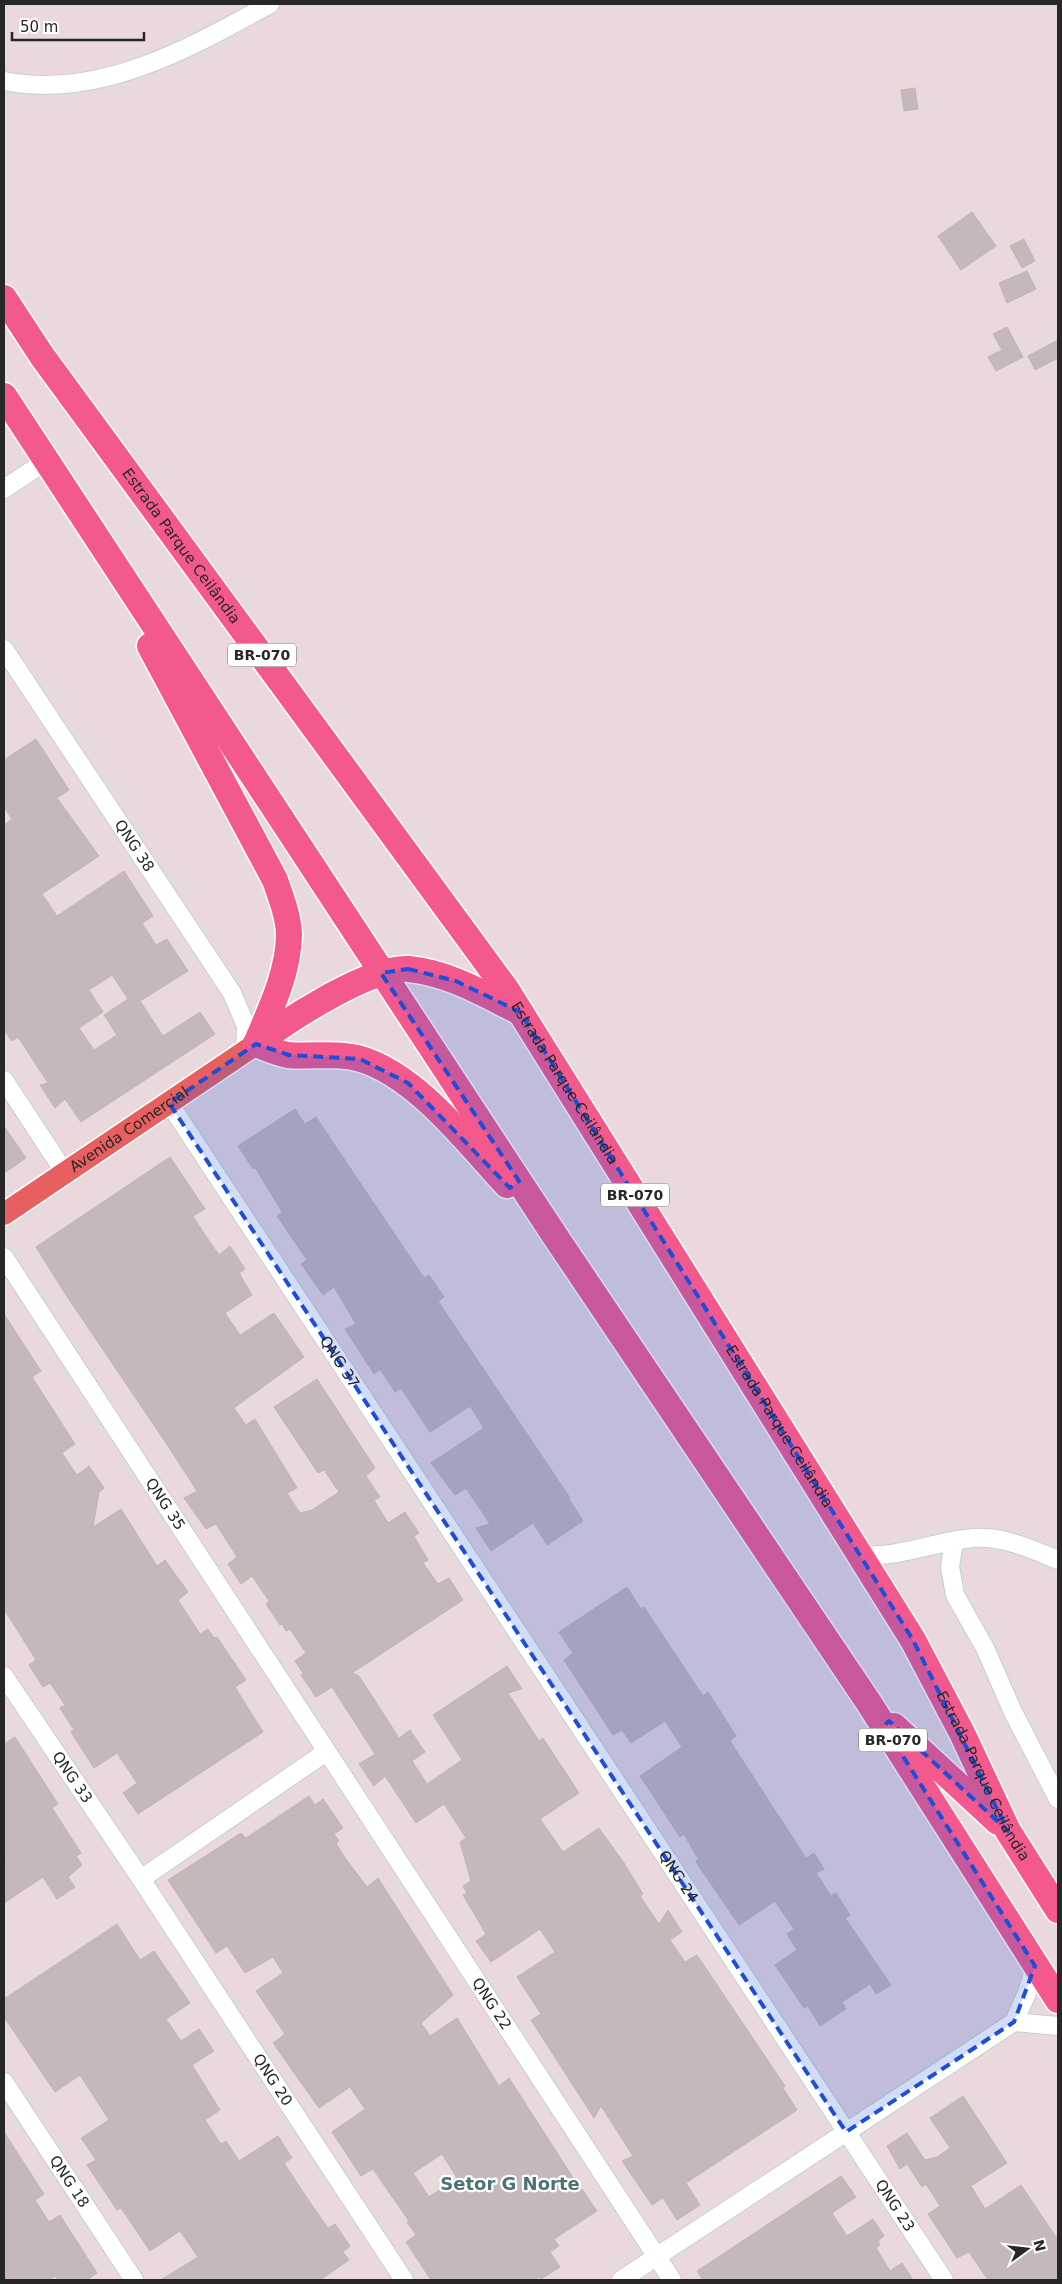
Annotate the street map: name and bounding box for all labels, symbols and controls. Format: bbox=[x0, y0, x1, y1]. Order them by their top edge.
scale bar bbox=[12, 10, 145, 42]
text: 50 m bbox=[20, 18, 58, 36]
street label: Estrada Parque Ceilândia bbox=[118, 465, 244, 627]
road number: BR-070 bbox=[228, 644, 296, 666]
street label: QNG 38 bbox=[111, 816, 158, 875]
street label: Estrada Parque Ceilândia bbox=[507, 998, 622, 1168]
street label: Avenida Comercial bbox=[66, 1083, 192, 1176]
road number: BR-070 bbox=[601, 1184, 669, 1206]
street label: QNG 37 bbox=[316, 1333, 363, 1391]
street label: Estrada Parque Ceilândia bbox=[722, 1342, 837, 1511]
street label: QNG 35 bbox=[142, 1475, 189, 1533]
street label: Estrada Parque Ceilândia bbox=[932, 1688, 1034, 1864]
road number: BR-070 bbox=[859, 1728, 927, 1752]
street label: QNG 33 bbox=[48, 1748, 96, 1806]
street label: QNG 24 bbox=[655, 1847, 702, 1906]
street label: QNG 22 bbox=[468, 1974, 515, 2033]
street label: QNG 20 bbox=[249, 2050, 296, 2109]
street label: QNG 18 bbox=[46, 2152, 93, 2211]
district label: Setor G Norte bbox=[440, 2173, 580, 2194]
street label: QNG 23 bbox=[871, 2176, 919, 2235]
north arrow bbox=[1002, 2224, 1052, 2274]
text: N bbox=[1030, 2238, 1049, 2253]

